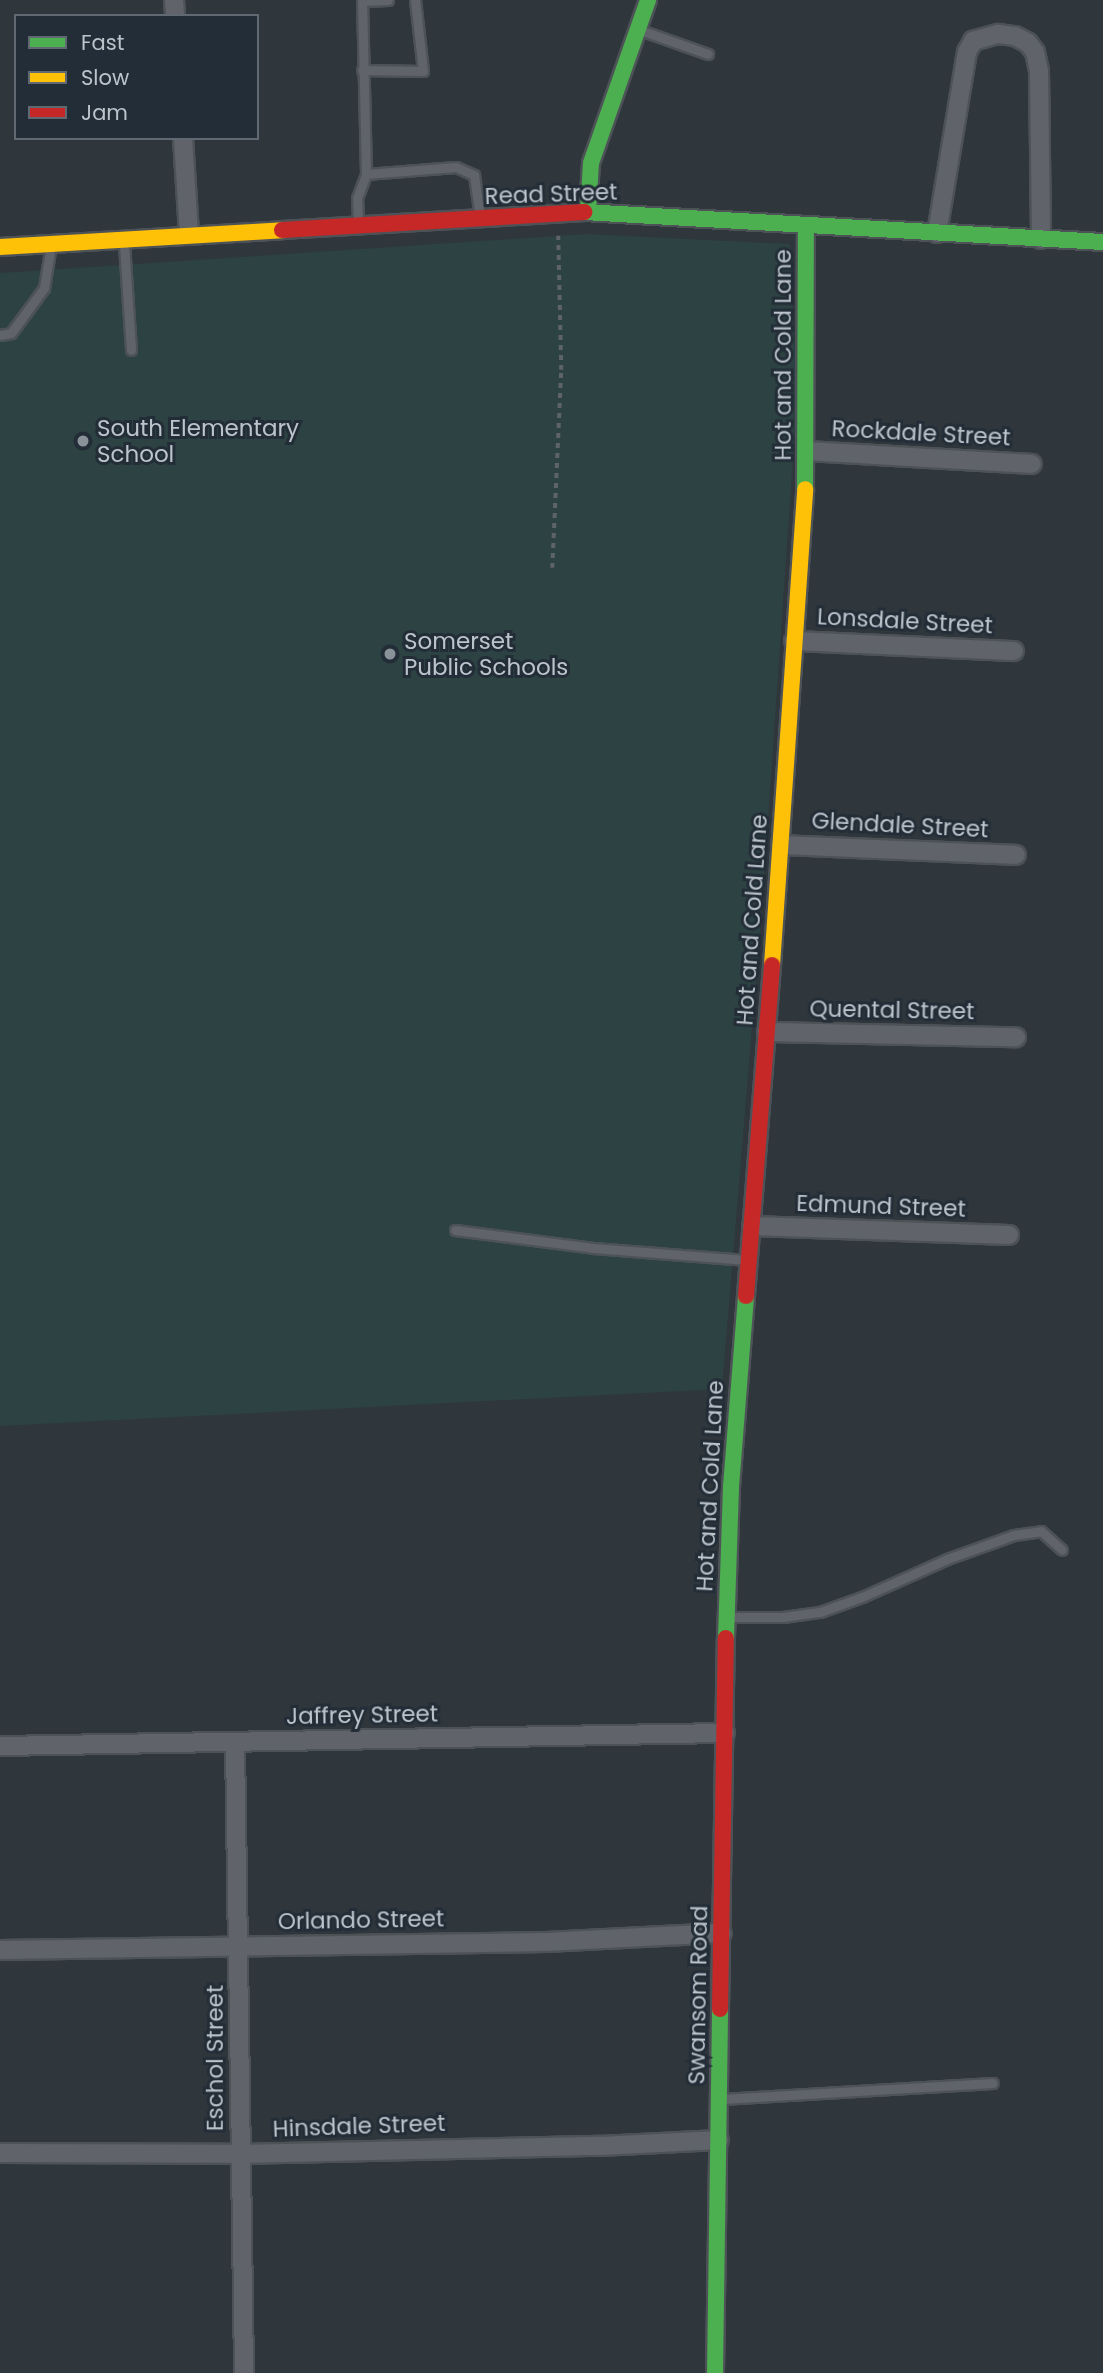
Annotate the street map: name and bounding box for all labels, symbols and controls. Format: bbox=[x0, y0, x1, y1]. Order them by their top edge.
legend bbox=[14, 14, 259, 140]
text: Fast bbox=[81, 28, 124, 57]
text: Slow bbox=[81, 63, 129, 92]
text: Jam bbox=[81, 98, 128, 127]
street label: Read Street bbox=[484, 178, 618, 210]
street label: Hot and Cold Lane bbox=[769, 249, 797, 461]
place label: South Elementary School bbox=[97, 414, 299, 468]
street label: Rockdale Street bbox=[831, 415, 1011, 451]
marker: South Elementary School bbox=[75, 433, 91, 449]
street label: Lonsdale Street bbox=[816, 603, 994, 639]
place label: Somerset Public Schools bbox=[404, 627, 568, 681]
marker: Somerset Public Schools bbox=[382, 646, 398, 662]
street label: Glendale Street bbox=[811, 807, 989, 843]
street label: Hot and Cold Lane bbox=[731, 814, 773, 1026]
street label: Quental Street bbox=[809, 995, 975, 1025]
street label: Edmund Street bbox=[796, 1189, 966, 1223]
street label: Hot and Cold Lane bbox=[691, 1380, 729, 1592]
street label: Jaffrey Street bbox=[286, 1700, 438, 1730]
street label: Orlando Street bbox=[278, 1905, 444, 1935]
street label: Swansom Road bbox=[683, 1905, 713, 2085]
street label: Eschol Street bbox=[201, 1985, 229, 2131]
street label: Hinsdale Street bbox=[272, 2109, 446, 2143]

